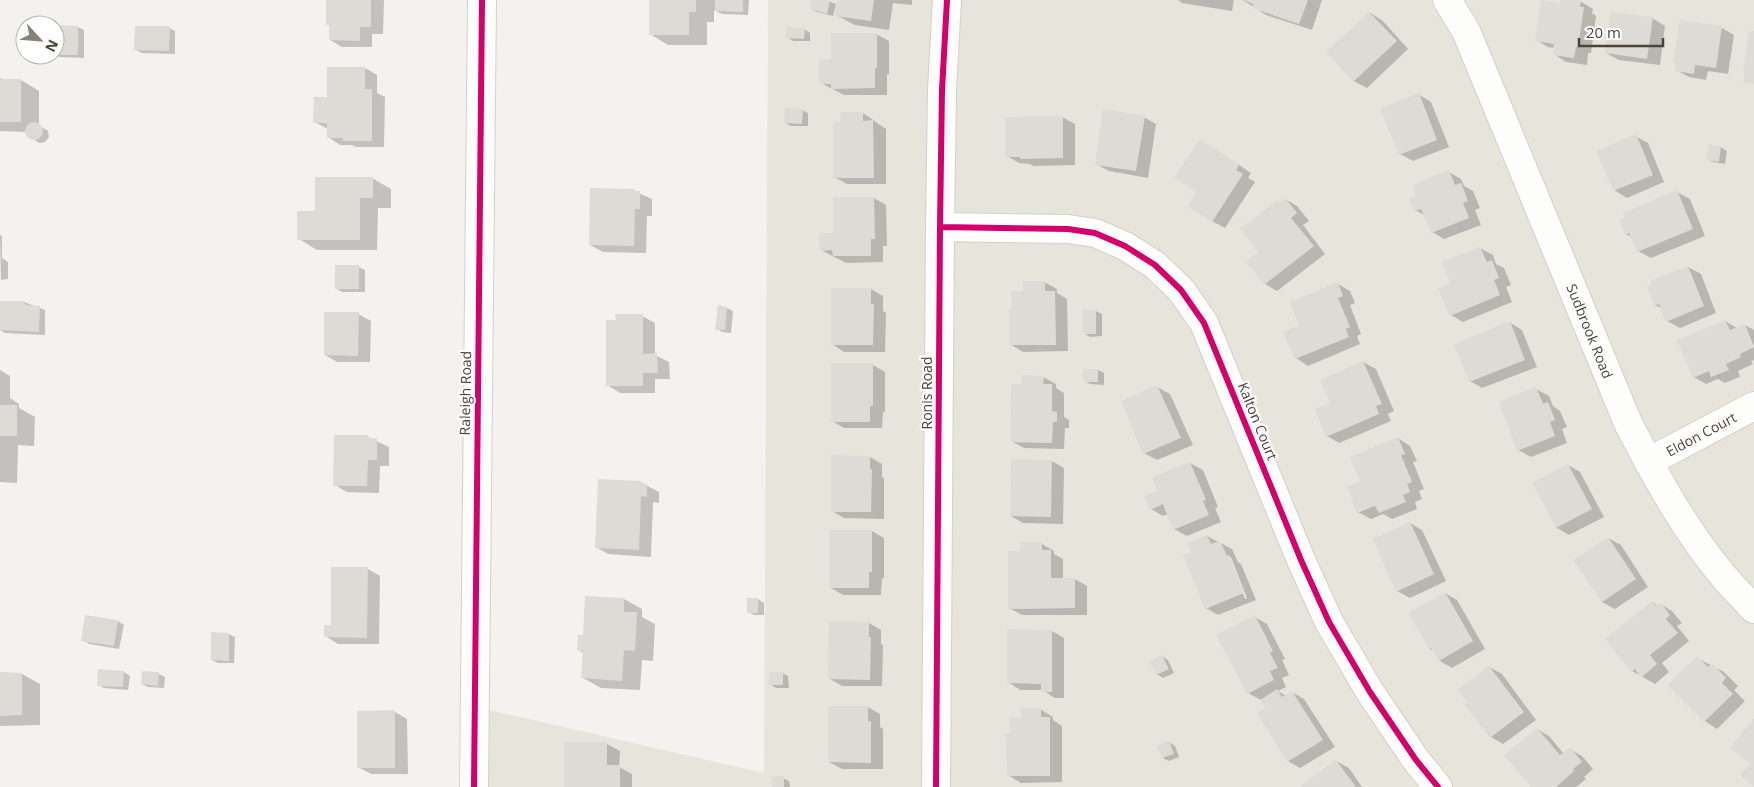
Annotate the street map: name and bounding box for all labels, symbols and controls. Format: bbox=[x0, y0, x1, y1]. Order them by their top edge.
north arrow bbox=[15, 15, 65, 65]
scale bar bbox=[1579, 15, 1663, 47]
text: 20 m bbox=[1586, 22, 1621, 42]
text: N bbox=[41, 37, 63, 55]
street label: Sudbrook Road bbox=[1562, 281, 1618, 381]
street label: Raleigh Road bbox=[455, 351, 475, 435]
street label: Ronis Road bbox=[917, 357, 936, 429]
street label: Kalton Court bbox=[1234, 379, 1282, 463]
street label: Eldon Court bbox=[1663, 408, 1739, 460]

